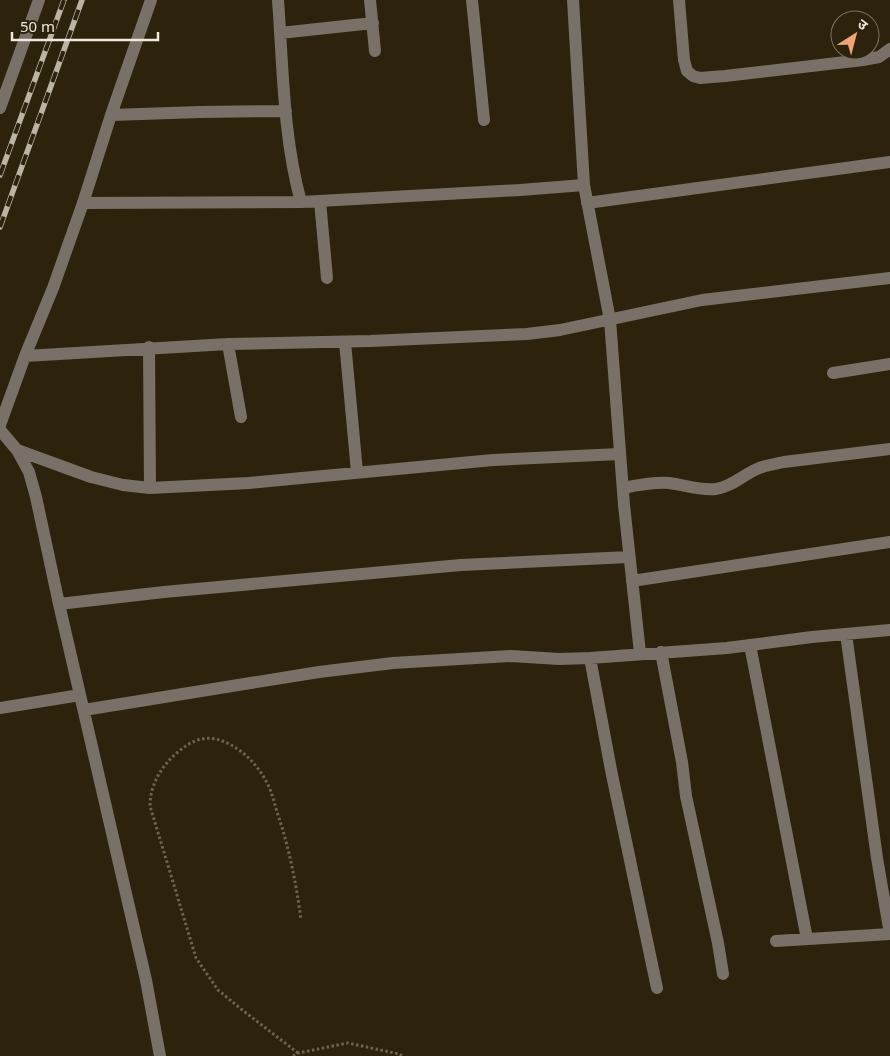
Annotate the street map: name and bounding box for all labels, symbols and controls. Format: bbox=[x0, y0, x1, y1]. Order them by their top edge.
scale bar bbox=[12, 10, 159, 42]
north arrow bbox=[830, 10, 880, 60]
text: उ bbox=[854, 14, 872, 35]
text: 50 m bbox=[20, 16, 55, 36]

